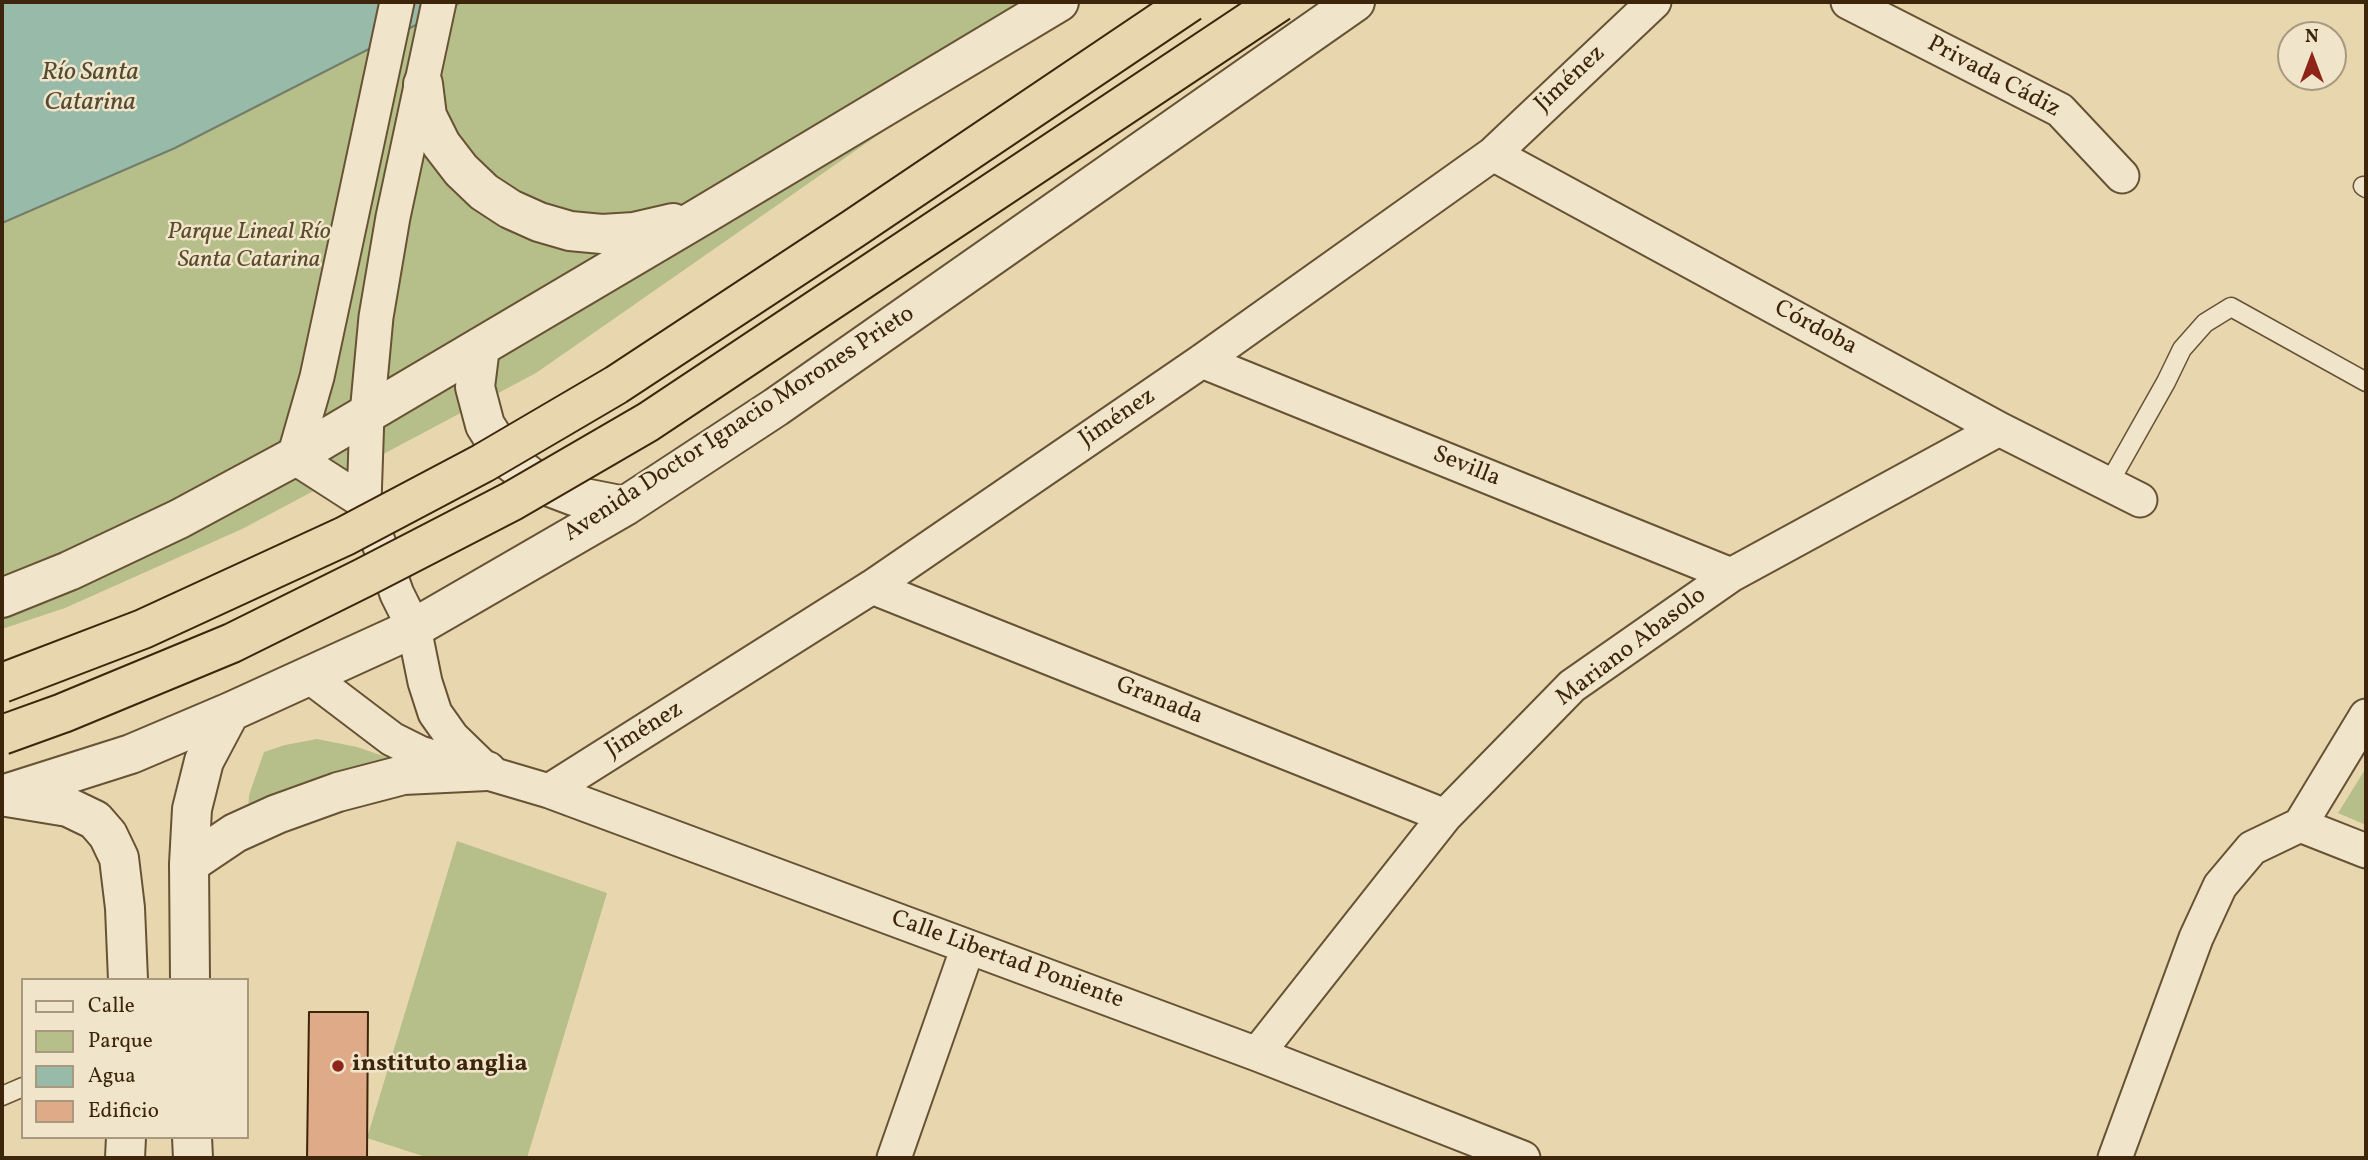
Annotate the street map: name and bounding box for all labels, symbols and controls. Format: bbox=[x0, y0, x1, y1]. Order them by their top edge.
north arrow bbox=[2277, 21, 2347, 91]
text: N bbox=[2305, 24, 2319, 50]
street label: Privada Cádiz bbox=[1922, 31, 2064, 125]
street label: Jiménez bbox=[1530, 40, 1612, 120]
water label: Río Santa Catarina bbox=[41, 58, 139, 119]
park label: Parque Lineal Río Santa Catarina bbox=[167, 220, 331, 276]
street label: Córdoba bbox=[1769, 295, 1861, 363]
street label: Avenida Doctor Ignacio Morones Prieto bbox=[559, 301, 921, 549]
street label: Jiménez bbox=[1075, 383, 1161, 455]
street label: Sevilla bbox=[1428, 441, 1504, 495]
street label: Mariano Abasolo bbox=[1551, 582, 1713, 714]
street label: Granada bbox=[1111, 672, 1207, 732]
street label: Jiménez bbox=[601, 696, 689, 766]
street label: Calle Libertad Poniente bbox=[887, 906, 1127, 1016]
legend bbox=[21, 978, 248, 1139]
text: Calle bbox=[88, 992, 135, 1021]
text: Parque bbox=[88, 1027, 153, 1056]
place label: instituto anglia bbox=[352, 1052, 528, 1080]
marker: instituto anglia bbox=[330, 1058, 346, 1074]
text: Agua bbox=[88, 1062, 136, 1091]
text: Edificio bbox=[88, 1097, 159, 1126]

